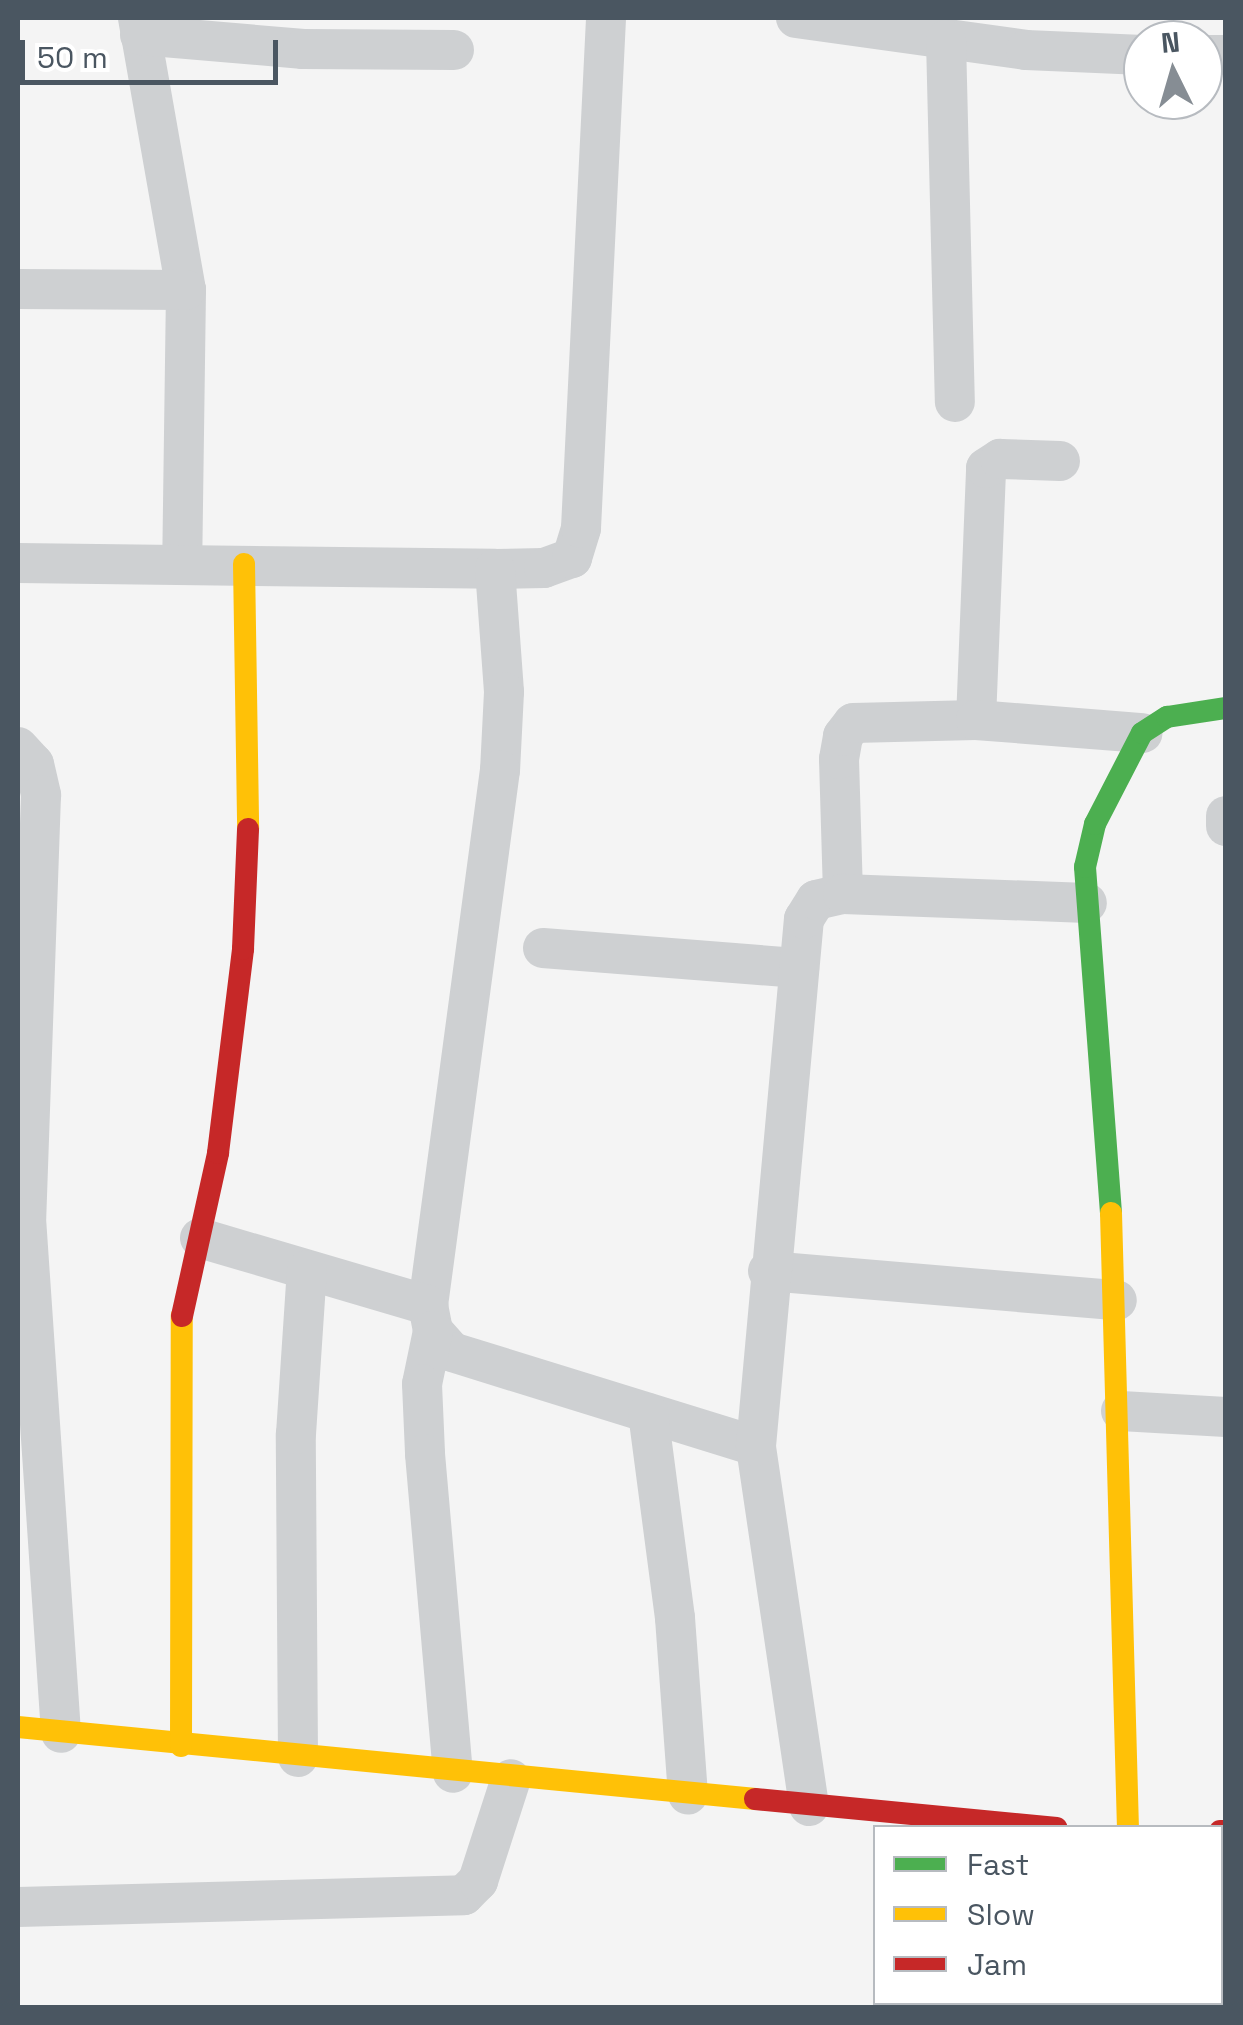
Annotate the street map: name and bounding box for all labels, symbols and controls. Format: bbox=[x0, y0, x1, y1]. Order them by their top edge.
scale bar bbox=[25, 20, 282, 82]
north arrow bbox=[1123, 20, 1223, 120]
text: N bbox=[1160, 23, 1181, 61]
text: 50 m bbox=[37, 38, 108, 77]
legend bbox=[873, 1825, 1223, 2005]
text: Fast bbox=[967, 1845, 1029, 1884]
text: Slow bbox=[967, 1895, 1035, 1934]
text: Jam bbox=[967, 1945, 1027, 1984]

